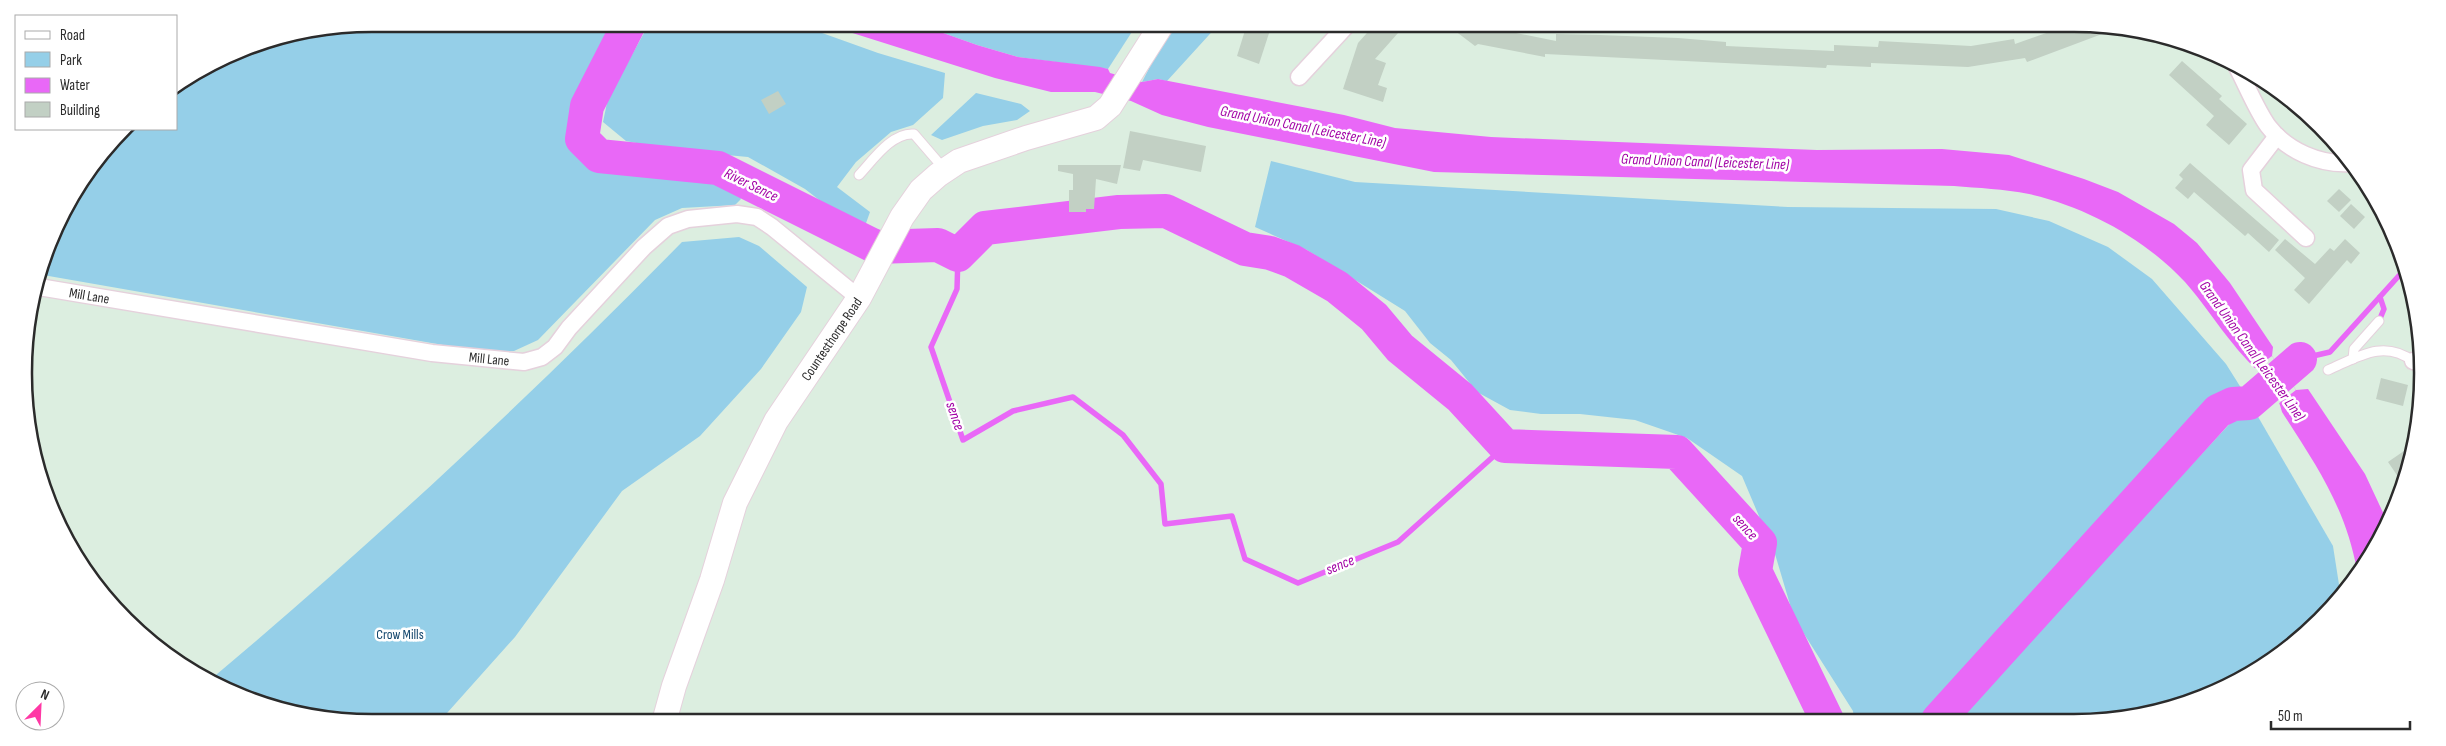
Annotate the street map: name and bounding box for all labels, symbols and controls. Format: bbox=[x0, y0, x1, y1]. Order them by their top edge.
legend bbox=[15, 15, 178, 130]
text: Road bbox=[60, 26, 85, 45]
text: Park bbox=[60, 51, 82, 70]
text: Water bbox=[60, 76, 91, 95]
text: Building bbox=[60, 101, 100, 120]
water label: Grand Union Canal (Leicester Line) bbox=[1219, 102, 1388, 153]
water label: Grand Union Canal (Leicester Line) bbox=[1621, 150, 1790, 174]
water label: River Sence bbox=[721, 164, 781, 206]
water label: Grand Union Canal (Leicester Line) bbox=[2195, 277, 2310, 425]
street label: Mill Lane bbox=[68, 284, 111, 307]
street label: Countesthorpe Road bbox=[797, 294, 865, 384]
street label: Mill Lane bbox=[468, 348, 510, 369]
water label: sence bbox=[941, 399, 969, 433]
water label: sence bbox=[1728, 510, 1762, 544]
water label: sence bbox=[1323, 551, 1357, 579]
park label: Crow Mills bbox=[376, 626, 424, 643]
north arrow bbox=[15, 681, 65, 731]
text: N bbox=[38, 685, 52, 704]
scale bar bbox=[2271, 698, 2410, 730]
text: 50 m bbox=[2278, 707, 2303, 726]

